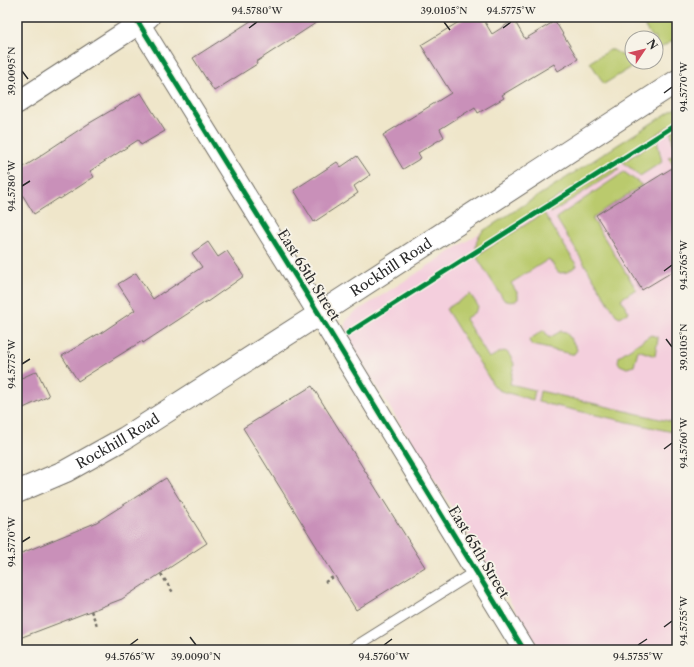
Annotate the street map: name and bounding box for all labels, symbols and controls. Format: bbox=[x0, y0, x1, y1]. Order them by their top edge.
text: 94.5780°W bbox=[231, 4, 284, 17]
text: 39.0105°N bbox=[420, 4, 468, 17]
text: 94.5775°W bbox=[486, 4, 537, 17]
north arrow bbox=[624, 30, 664, 70]
text: N bbox=[644, 36, 661, 53]
text: 39.0095°N bbox=[5, 47, 18, 95]
text: 94.5770°W bbox=[677, 61, 690, 112]
text: 94.5780°W bbox=[5, 159, 18, 212]
street label: East 65th Street bbox=[274, 226, 344, 324]
street label: Rockhill Road bbox=[347, 234, 436, 300]
text: 94.5765°W bbox=[677, 239, 690, 290]
text: 39.0105°N bbox=[677, 323, 690, 371]
text: 94.5775°W bbox=[5, 338, 18, 389]
street label: Rockhill Road bbox=[73, 409, 163, 473]
text: 94.5760°W bbox=[677, 417, 690, 468]
street label: East 65th Street bbox=[444, 503, 514, 602]
text: 94.5770°W bbox=[5, 516, 18, 567]
text: 94.5755°W bbox=[677, 595, 690, 646]
text: 94.5765°W bbox=[105, 650, 156, 663]
text: 39.0090°N bbox=[171, 650, 221, 663]
text: 94.5760°W bbox=[359, 650, 410, 663]
text: 94.5755°W bbox=[613, 650, 664, 663]

